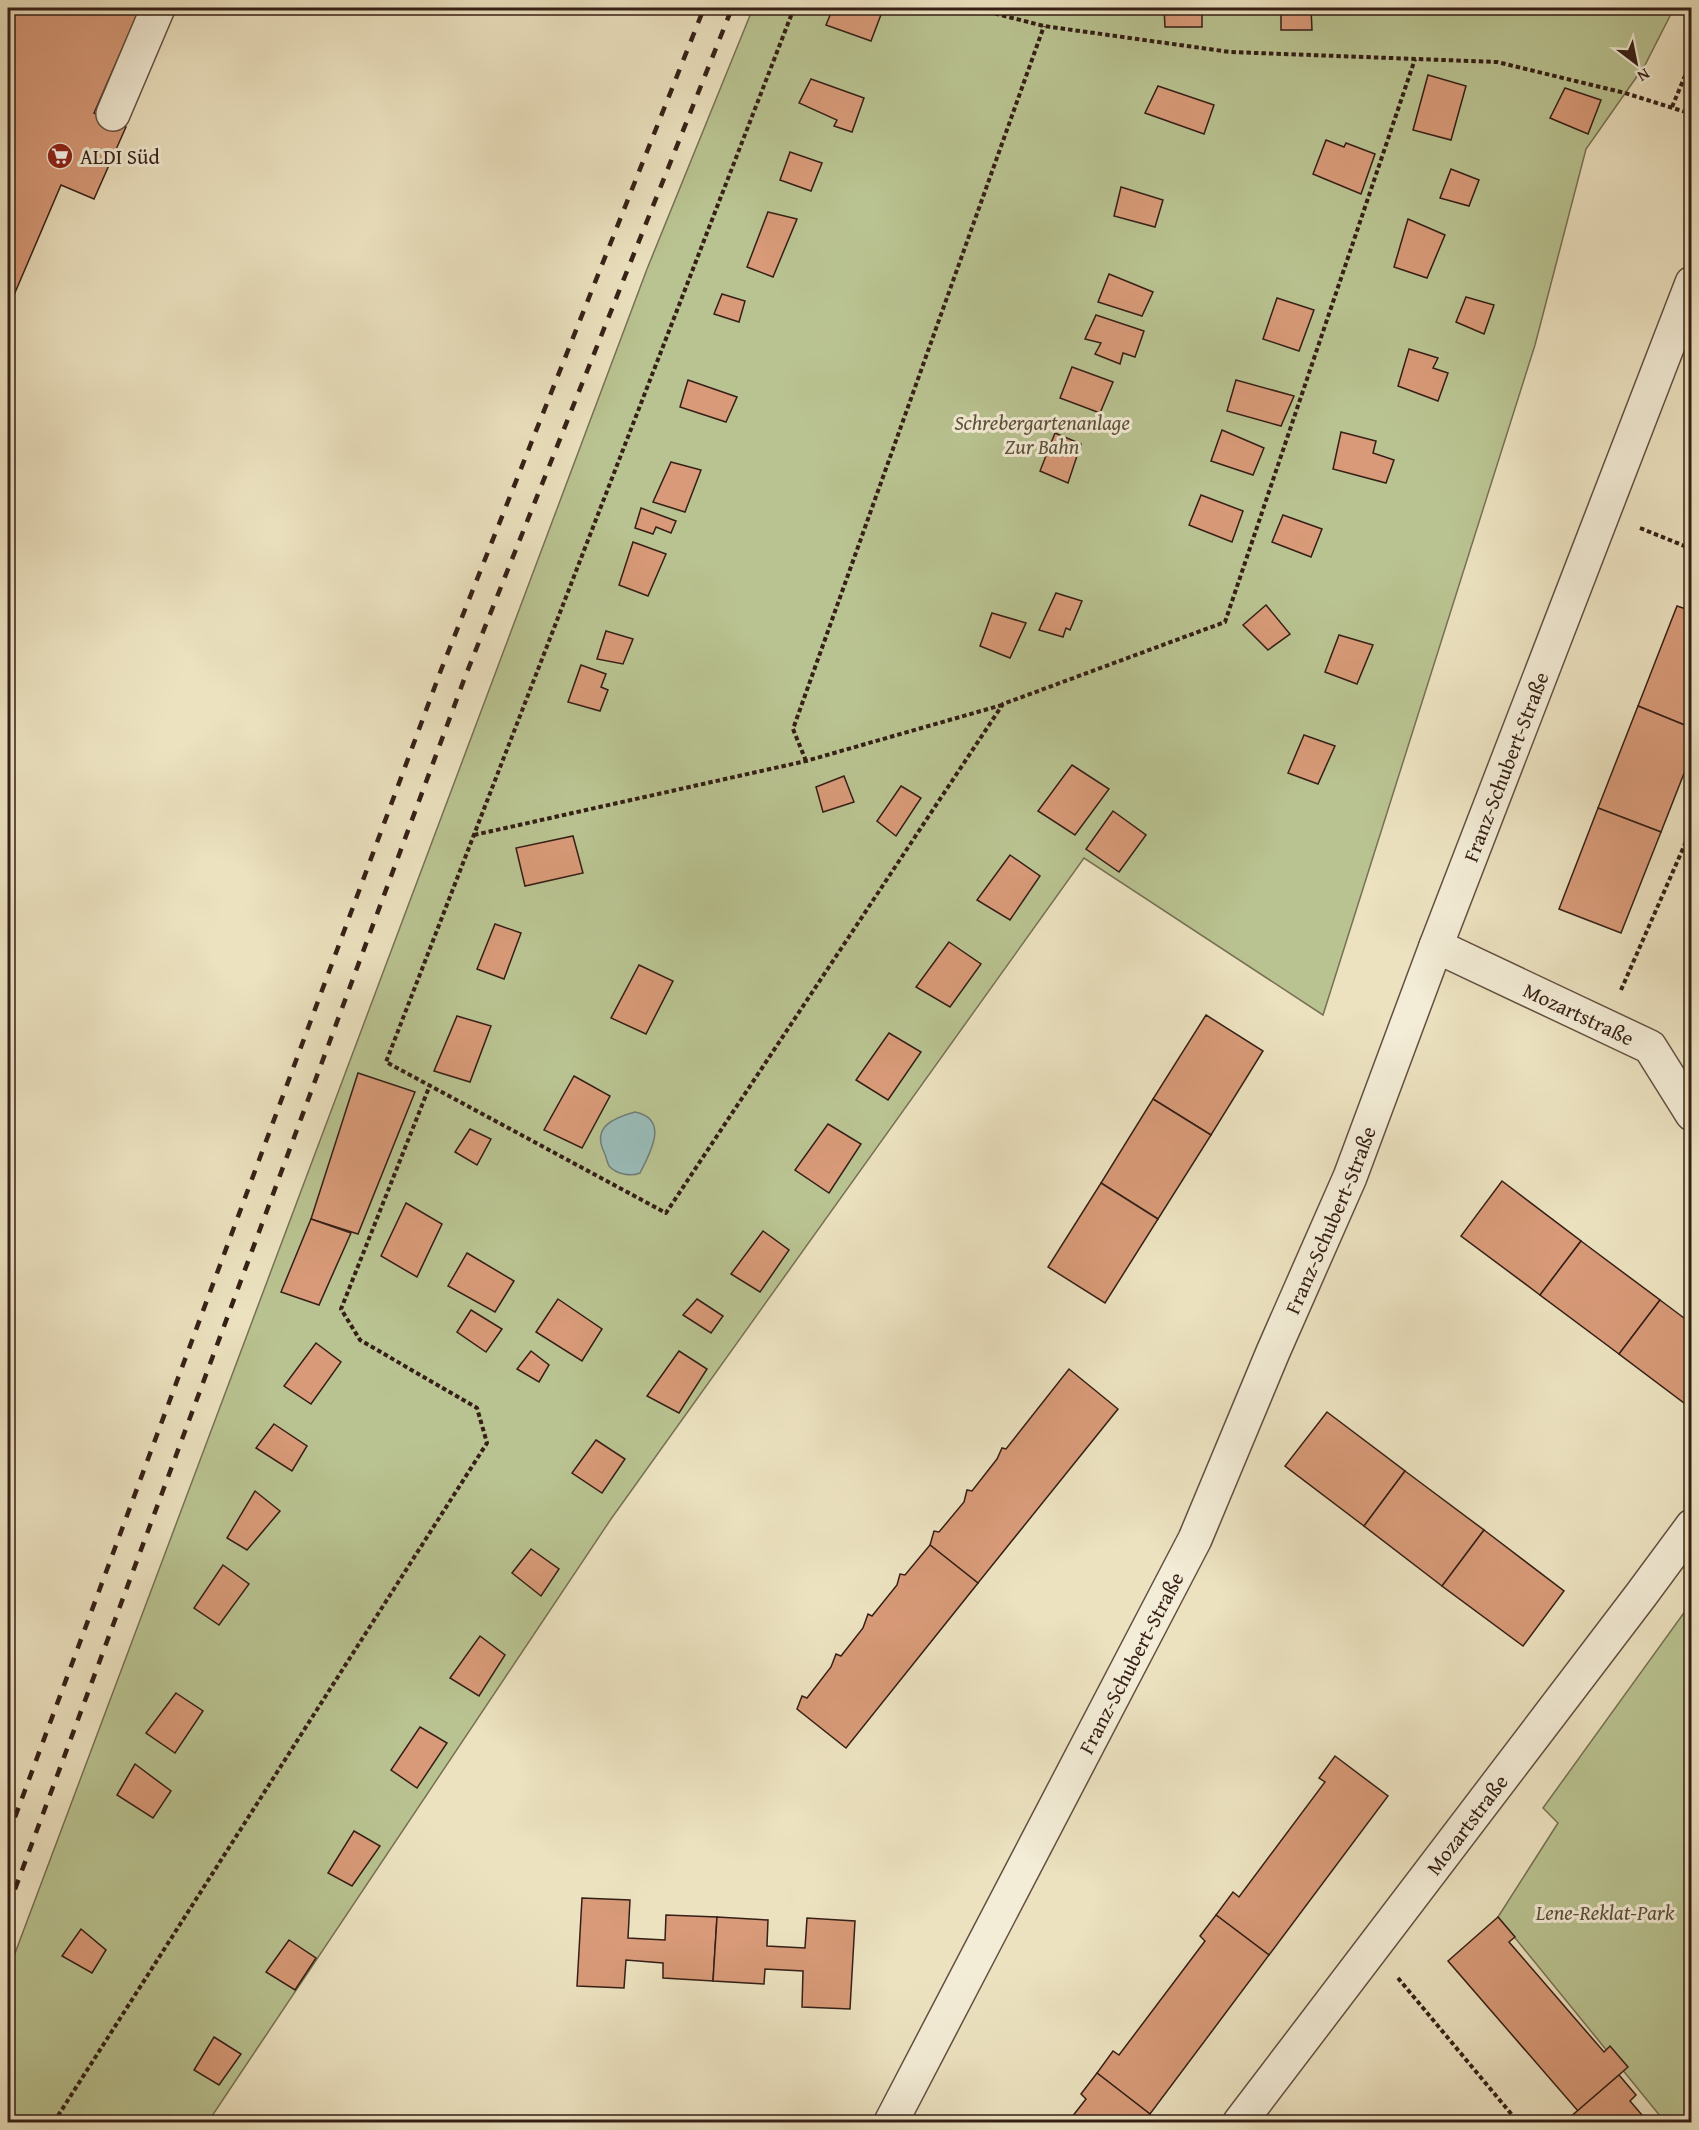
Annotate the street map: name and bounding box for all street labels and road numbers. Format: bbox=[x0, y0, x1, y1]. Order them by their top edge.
street label: Franz-Schubert-Straße bbox=[1454, 667, 1556, 866]
street label: Mozartstraße bbox=[1518, 974, 1640, 1053]
street label: Franz-Schubert-Straße bbox=[1276, 1121, 1383, 1319]
street label: Franz-Schubert-Straße bbox=[1070, 1566, 1191, 1759]
street label: Mozartstraße bbox=[1418, 1767, 1515, 1881]

